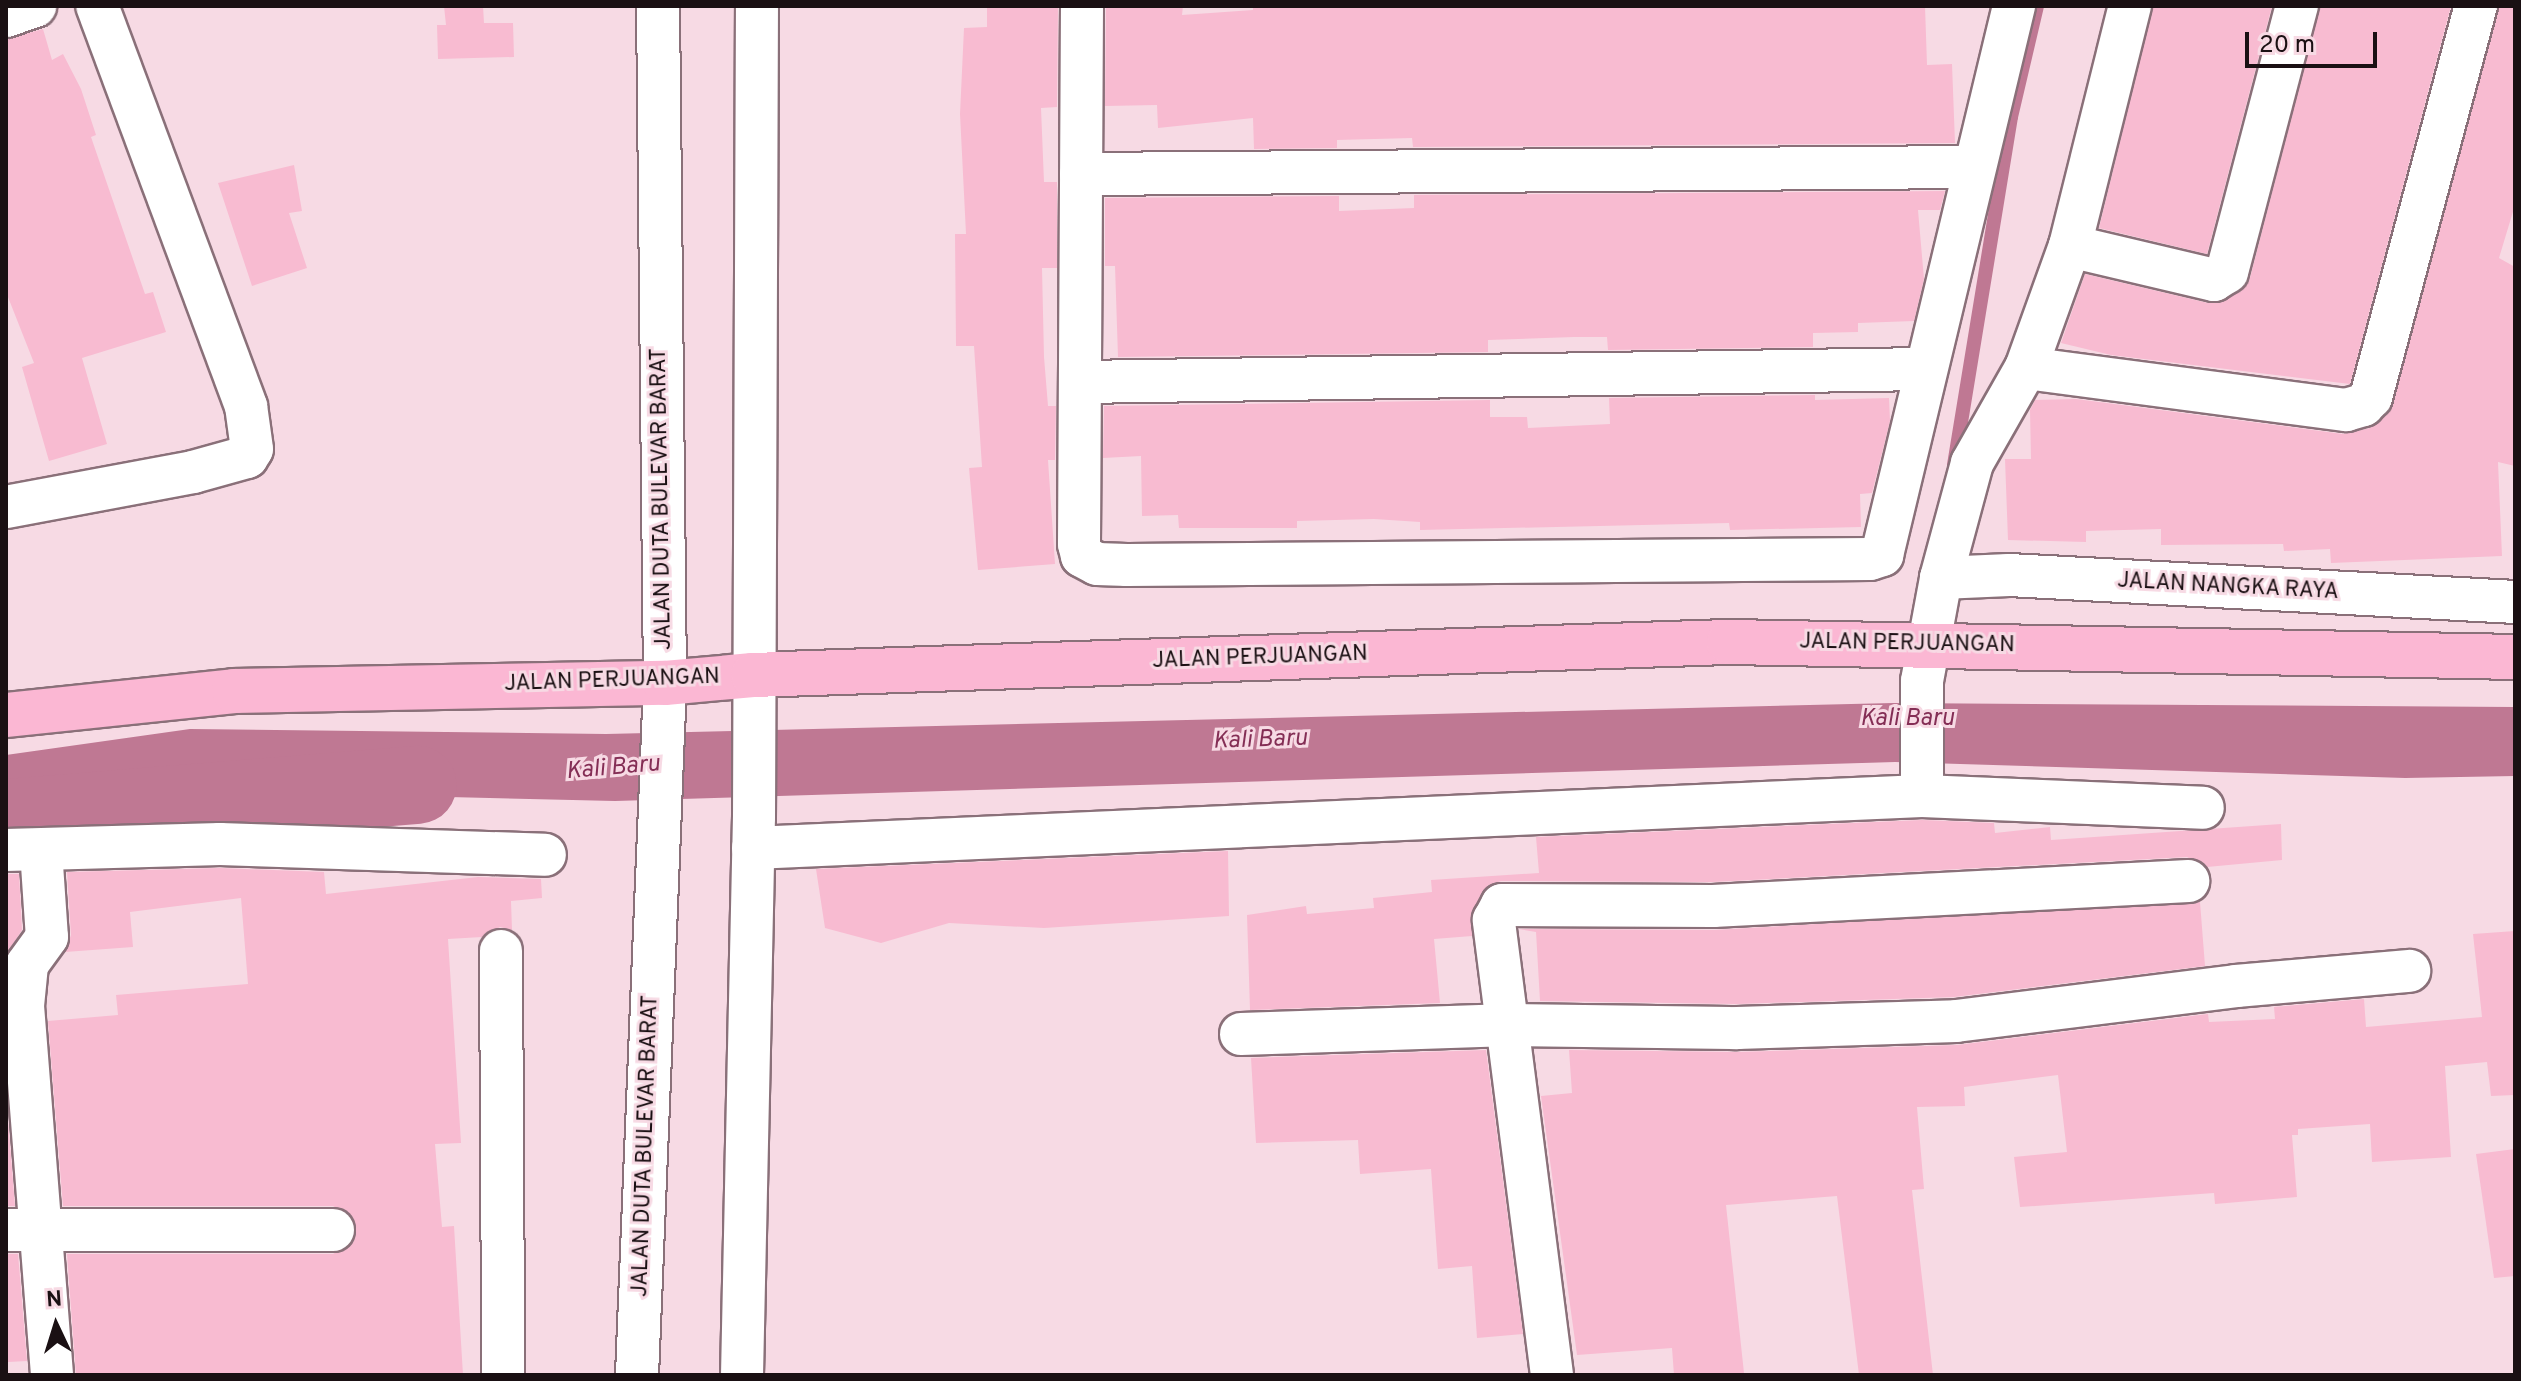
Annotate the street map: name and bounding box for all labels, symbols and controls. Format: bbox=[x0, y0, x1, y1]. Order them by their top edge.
scale bar bbox=[2249, 16, 2381, 66]
text: 20 m bbox=[2259, 31, 2315, 61]
street label: JALAN DUTA BULEVAR BARAT bbox=[646, 347, 678, 651]
street label: JALAN NANGKA RAYA bbox=[2116, 568, 2340, 606]
street label: JALAN PERJUANGAN bbox=[1799, 629, 2015, 659]
street label: JALAN PERJUANGAN bbox=[1152, 641, 1368, 675]
street label: JALAN PERJUANGAN bbox=[504, 664, 720, 698]
water label: Kali Baru bbox=[1860, 706, 1954, 734]
water label: Kali Baru bbox=[1212, 725, 1308, 757]
water label: Kali Baru bbox=[565, 751, 661, 787]
street label: JALAN DUTA BULEVAR BARAT bbox=[628, 994, 664, 1298]
north arrow bbox=[16, 1285, 96, 1365]
text: N bbox=[45, 1287, 63, 1315]

